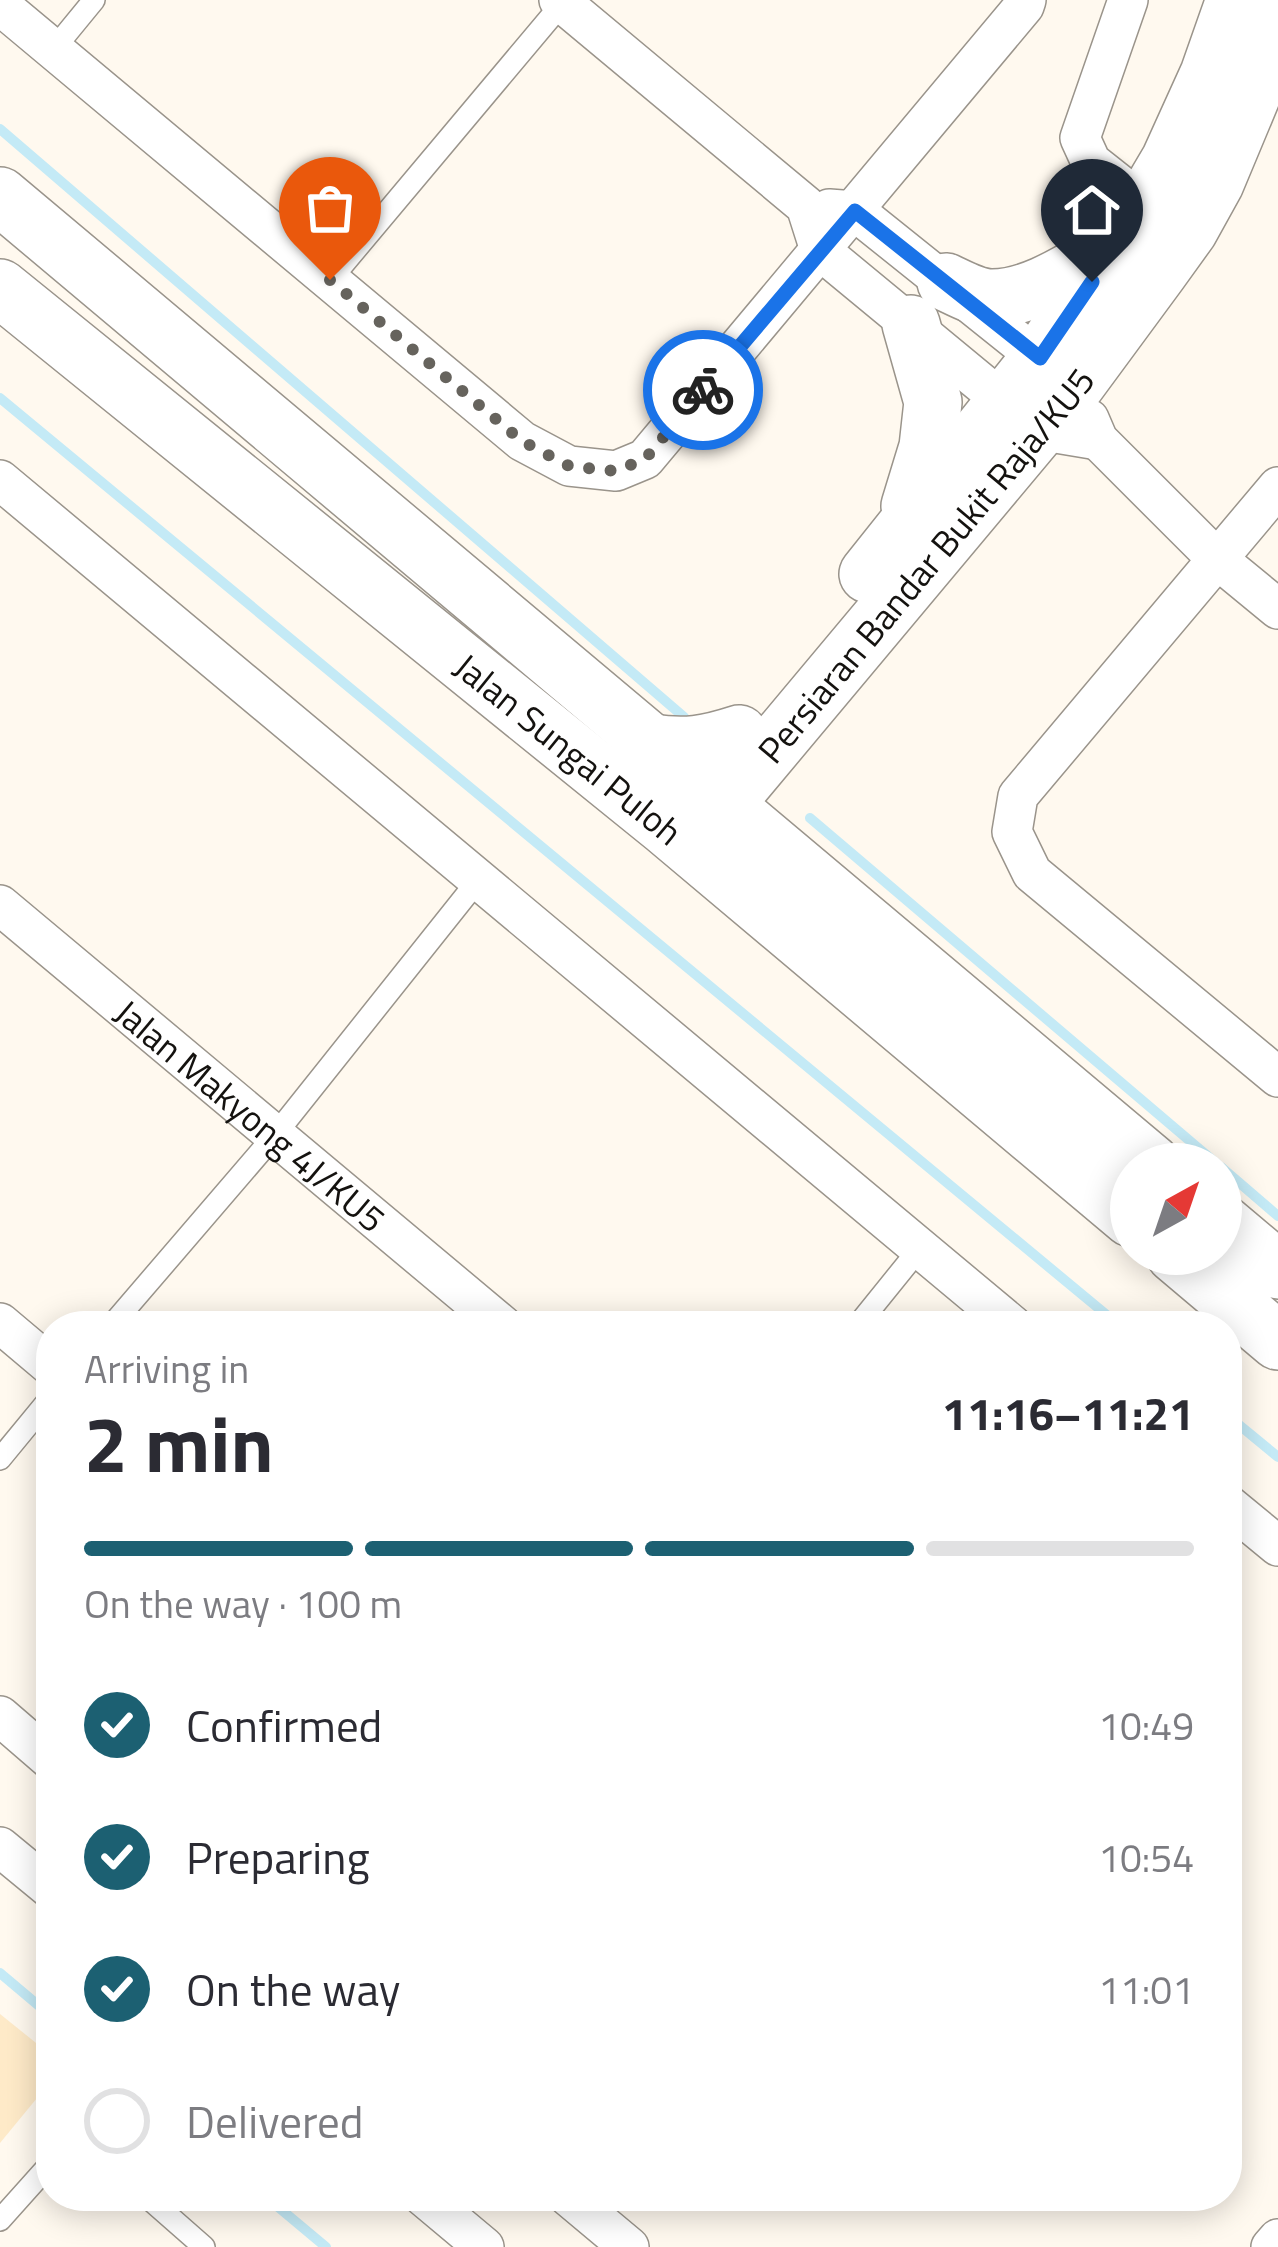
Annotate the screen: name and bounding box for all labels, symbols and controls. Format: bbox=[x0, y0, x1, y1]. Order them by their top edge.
pin bbox=[279, 157, 381, 280]
pin bbox=[1041, 159, 1143, 282]
icon: bag bbox=[297, 175, 363, 241]
icon: home bbox=[1059, 177, 1125, 243]
courier bbox=[643, 330, 763, 450]
street label: Persiaran Bandar Bukit Raja/KU5 bbox=[743, 356, 1107, 775]
icon: bike bbox=[670, 357, 736, 423]
street label: Jalan Sungai Puloh bbox=[443, 639, 695, 858]
street label: Jalan Makyong 4J/KU5 bbox=[103, 985, 398, 1245]
north arrow bbox=[1110, 1143, 1242, 1275]
map controls bbox=[1110, 1143, 1242, 1275]
text: Arriving in bbox=[84, 1339, 249, 1398]
text: 11:16–11:21 bbox=[942, 1379, 1194, 1447]
text: 2 min bbox=[84, 1384, 274, 1502]
text: On the way · 100 m bbox=[84, 1574, 402, 1633]
text: Confirmed bbox=[186, 1691, 382, 1759]
icon: check bbox=[84, 1692, 150, 1758]
text: 10:49 bbox=[1098, 1696, 1194, 1755]
text: Preparing bbox=[186, 1823, 370, 1891]
icon: check bbox=[84, 1824, 150, 1890]
text: 10:54 bbox=[1098, 1828, 1194, 1887]
text: On the way bbox=[186, 1955, 400, 2023]
icon: check bbox=[84, 1956, 150, 2022]
text: 11:01 bbox=[1098, 1960, 1194, 2019]
text: Delivered bbox=[186, 2087, 364, 2155]

